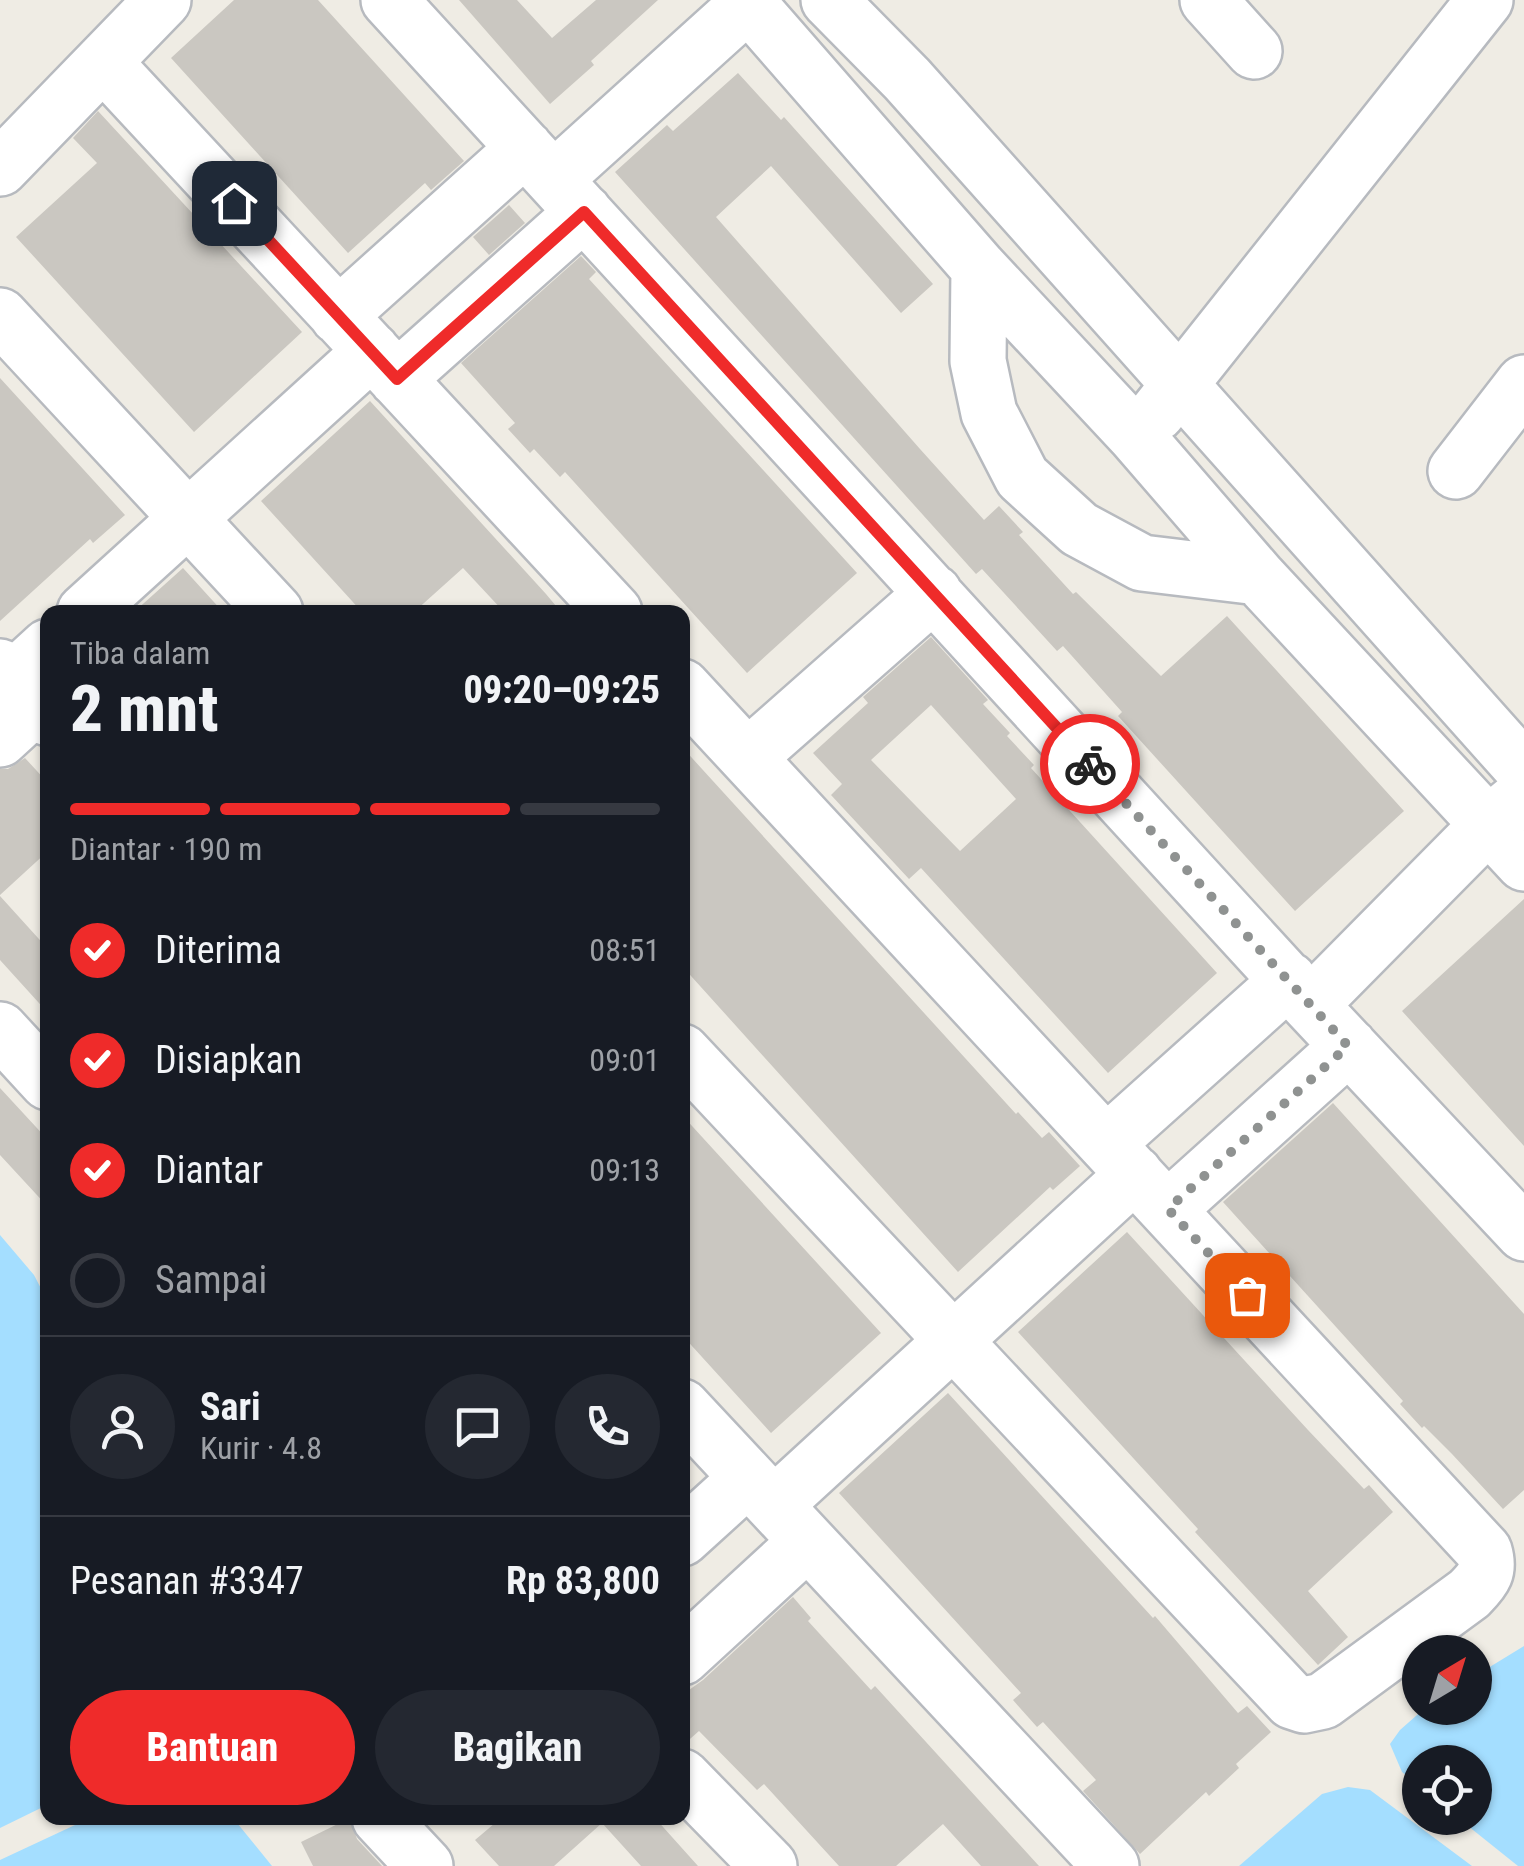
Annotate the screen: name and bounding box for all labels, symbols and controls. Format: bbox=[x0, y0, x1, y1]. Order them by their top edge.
pin bbox=[192, 161, 277, 246]
icon: home bbox=[207, 176, 262, 231]
text: Tiba dalam bbox=[70, 634, 210, 672]
text: 09:20–09:25 bbox=[463, 668, 660, 712]
text: 2 mnt bbox=[70, 671, 218, 747]
courier bbox=[1040, 714, 1140, 814]
icon: bike bbox=[1063, 737, 1118, 792]
text: Diantar · 190 m bbox=[70, 830, 262, 868]
icon: check bbox=[70, 923, 125, 978]
text: Diterima bbox=[155, 928, 282, 972]
text: 08:51 bbox=[589, 931, 660, 969]
icon: check bbox=[70, 1033, 125, 1088]
text: Disiapkan bbox=[155, 1038, 302, 1082]
text: 09:01 bbox=[589, 1041, 660, 1079]
icon: check bbox=[70, 1143, 125, 1198]
text: Diantar bbox=[155, 1148, 263, 1192]
text: 09:13 bbox=[589, 1151, 660, 1189]
pin bbox=[1205, 1253, 1290, 1338]
text: Sampai bbox=[155, 1258, 267, 1302]
icon: bag bbox=[1220, 1268, 1275, 1323]
button: person bbox=[70, 1374, 175, 1479]
button: chat bbox=[425, 1374, 530, 1479]
button: phone bbox=[555, 1374, 660, 1479]
text: Sari bbox=[200, 1385, 261, 1429]
text: Kurir · 4.8 bbox=[200, 1429, 322, 1467]
text: Pesanan #3347 bbox=[70, 1559, 304, 1603]
text: Rp 83,800 bbox=[506, 1559, 660, 1603]
north arrow bbox=[1402, 1635, 1492, 1725]
map controls bbox=[1402, 1635, 1492, 1835]
button: Bantuan bbox=[70, 1690, 355, 1805]
button: Bagikan bbox=[375, 1690, 660, 1805]
button: locate bbox=[1402, 1745, 1492, 1835]

